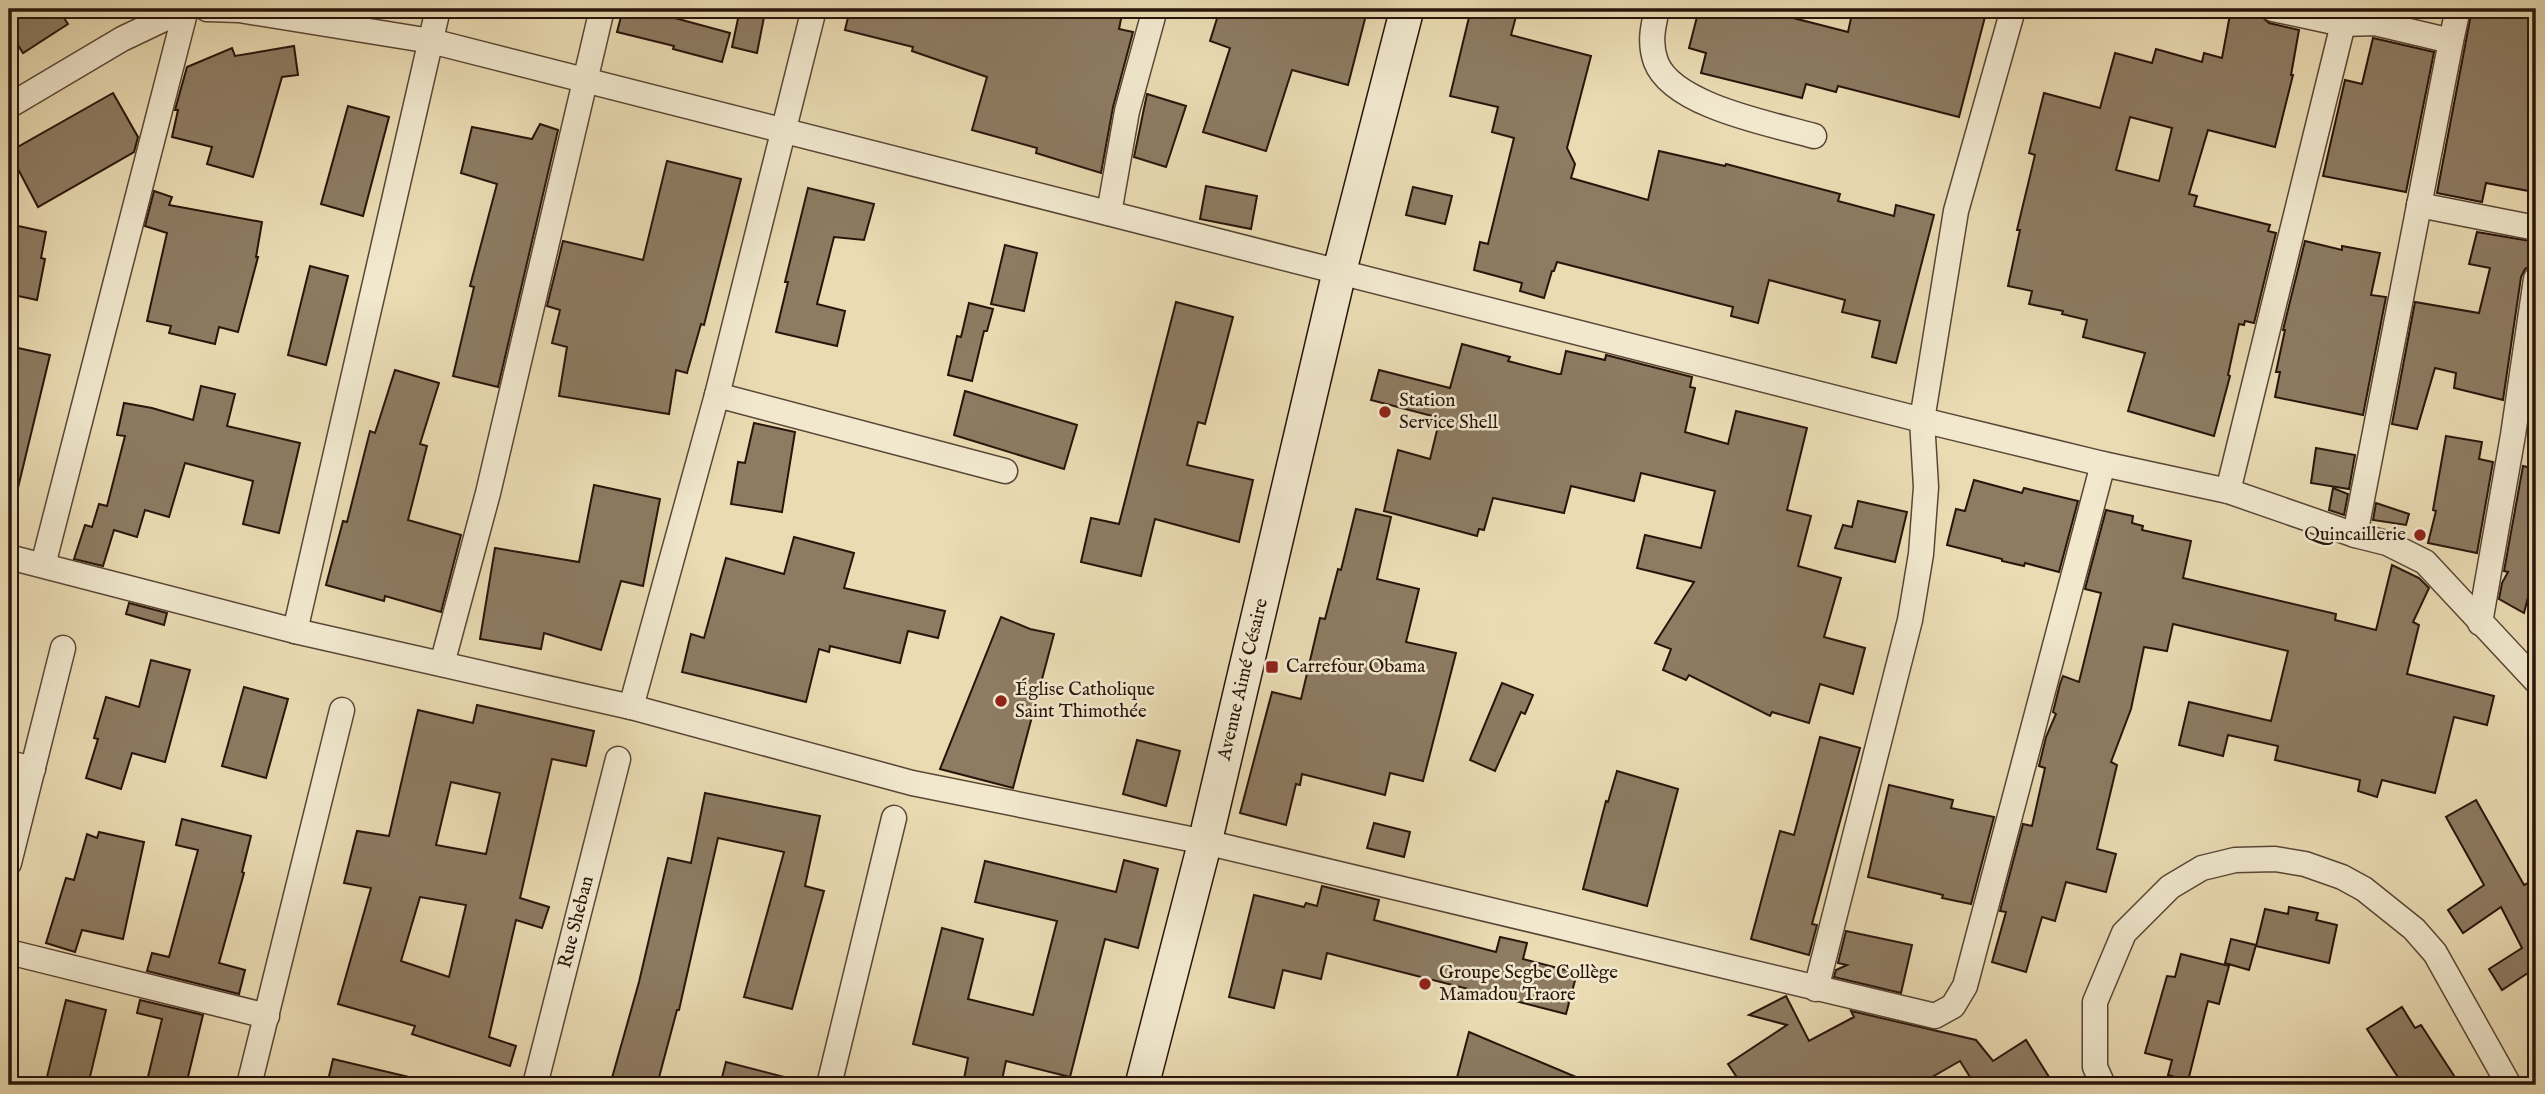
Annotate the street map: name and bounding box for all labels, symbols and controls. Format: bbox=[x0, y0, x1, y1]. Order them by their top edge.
place label: Station Service Shell bbox=[1399, 389, 1499, 435]
marker: Station Service Shell bbox=[1377, 404, 1393, 420]
place label: Quincaillerie bbox=[2304, 523, 2406, 547]
marker: Quincaillerie bbox=[2412, 527, 2428, 543]
street label: Avenue Aimé Césaire bbox=[1212, 596, 1274, 764]
place label: Carrefour Obama bbox=[1286, 655, 1426, 679]
marker: Carrefour Obama bbox=[1264, 659, 1280, 675]
place label: Église Catholique Saint Thimothée bbox=[1015, 677, 1155, 724]
marker: Église Catholique Saint Thimothée bbox=[993, 693, 1009, 709]
street label: Rue Sheban bbox=[553, 874, 600, 971]
place label: Groupe Segbe Collège Mamadou Traore bbox=[1439, 961, 1618, 1007]
marker: Groupe Segbe Collège Mamadou Traore bbox=[1417, 976, 1433, 992]

